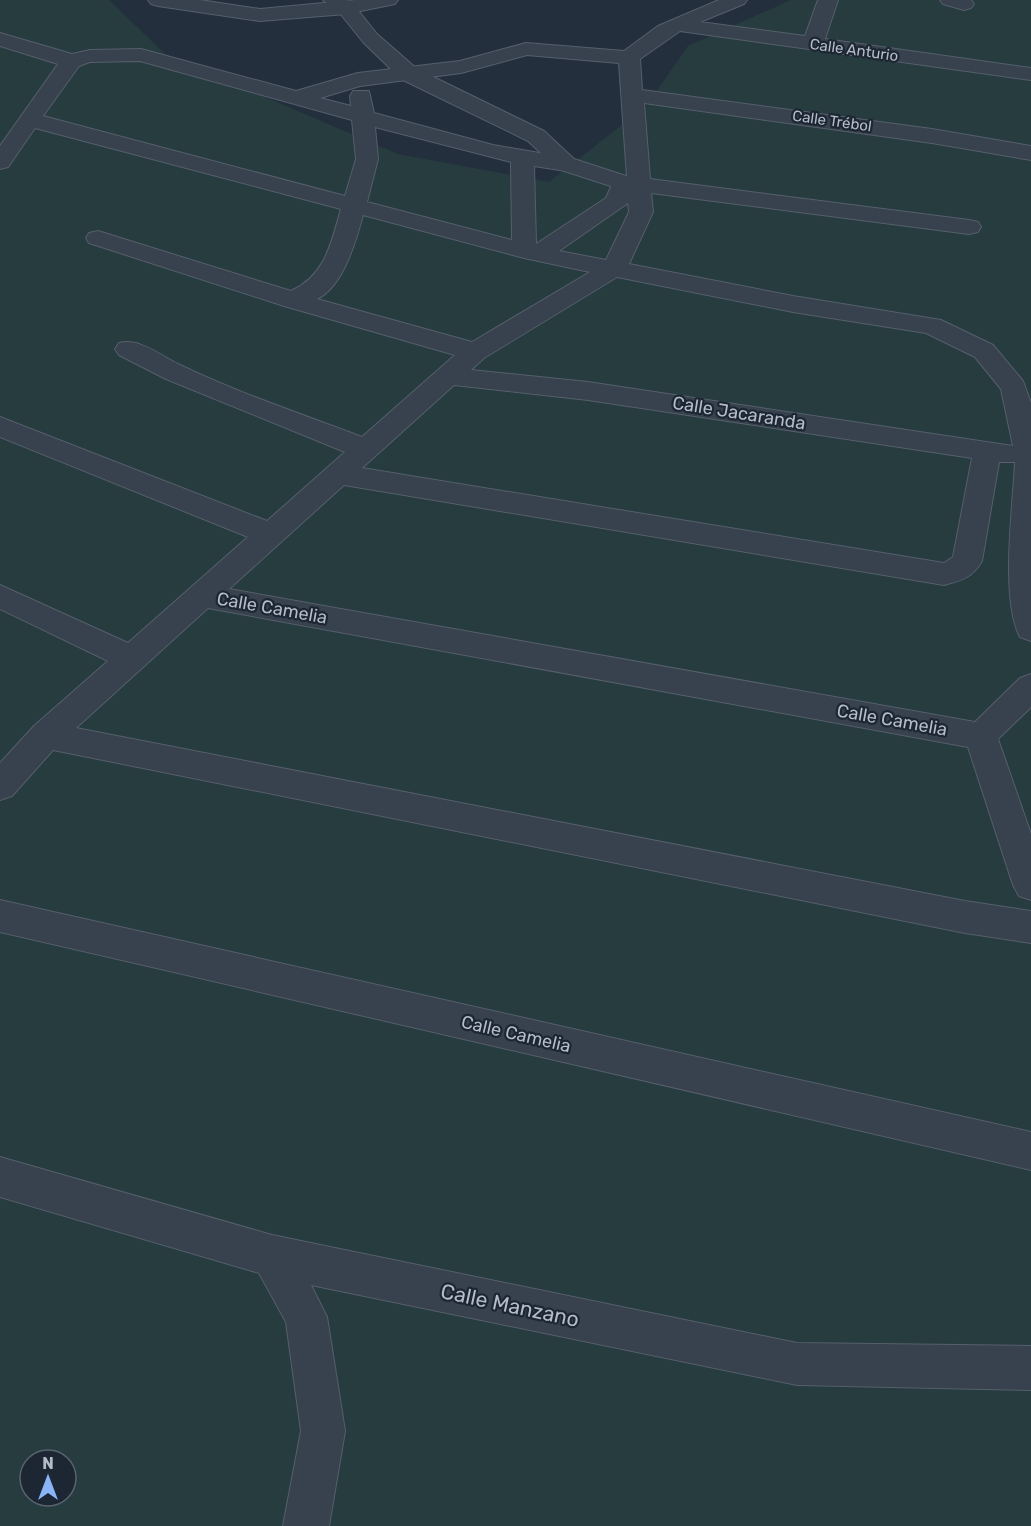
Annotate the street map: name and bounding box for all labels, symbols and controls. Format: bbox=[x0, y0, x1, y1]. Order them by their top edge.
street label: Calle Anturio bbox=[809, 35, 899, 65]
street label: Calle Trébol bbox=[791, 107, 873, 135]
street label: Calle Jacaranda bbox=[671, 392, 807, 434]
street label: Calle Camelia bbox=[215, 587, 329, 629]
street label: Calle Camelia bbox=[835, 699, 949, 741]
street label: Calle Camelia bbox=[459, 1011, 573, 1057]
street label: Calle Manzano bbox=[439, 1278, 581, 1332]
north arrow bbox=[18, 1448, 78, 1508]
text: N bbox=[42, 1454, 54, 1473]

